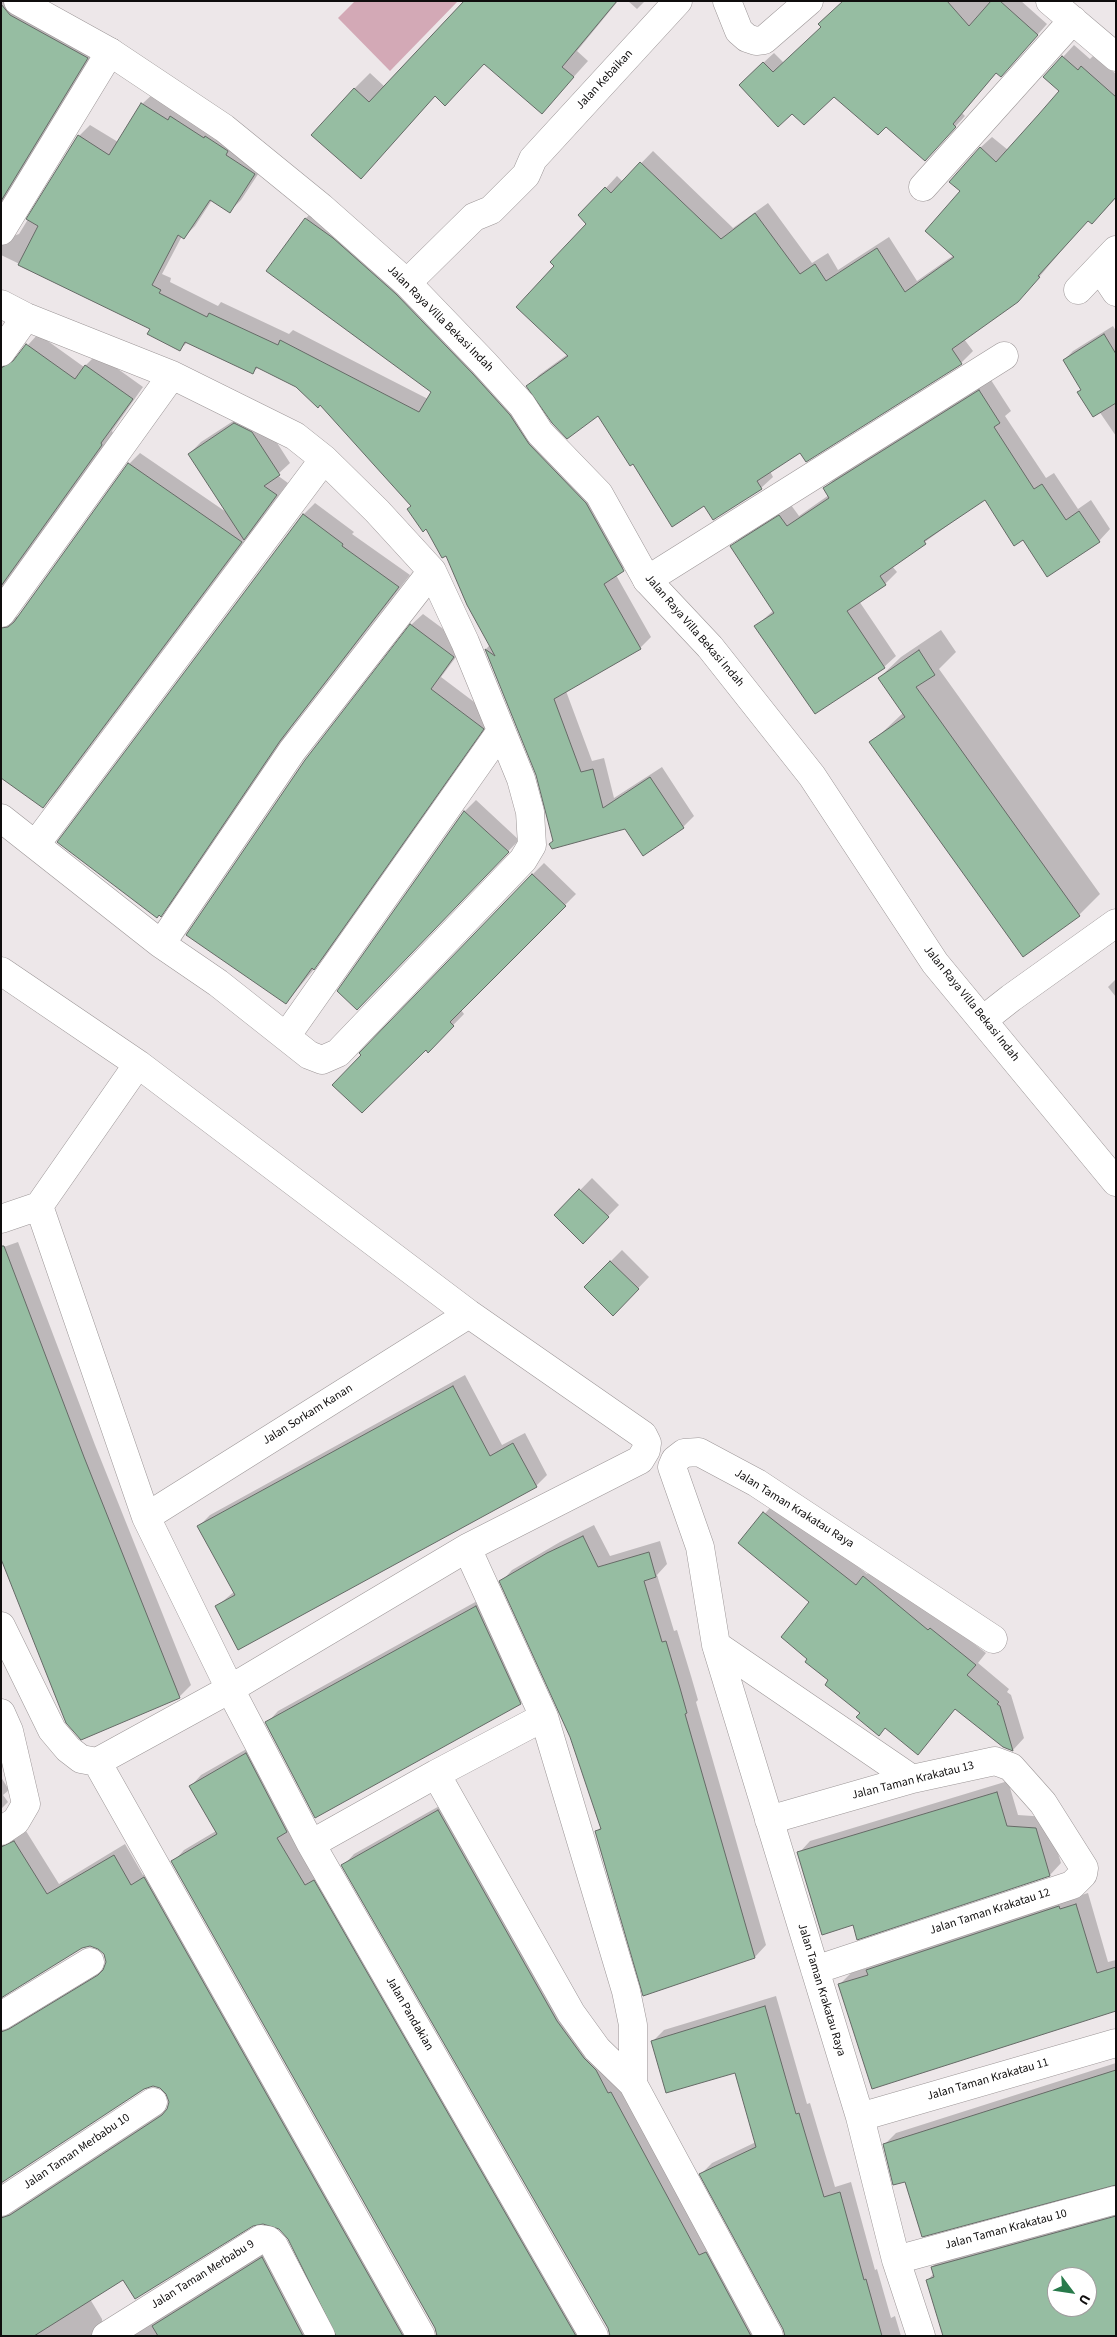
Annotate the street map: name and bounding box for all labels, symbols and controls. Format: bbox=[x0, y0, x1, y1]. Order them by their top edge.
street label: Jalan Kebaikan bbox=[574, 47, 636, 113]
street label: Jalan Raya Villa Bekasi Indah bbox=[384, 263, 496, 375]
street label: Jalan Raya Villa Bekasi Indah bbox=[641, 572, 747, 690]
street label: Jalan Raya Villa Bekasi Indah bbox=[920, 943, 1022, 1065]
street label: Jalan Sorkam Kanan bbox=[260, 1382, 356, 1448]
street label: Jalan Taman Krakatau Raya bbox=[732, 1466, 856, 1552]
street label: Jalan Taman Krakatau 13 bbox=[850, 1759, 976, 1803]
street label: Jalan Taman Krakatau 12 bbox=[928, 1886, 1052, 1938]
street label: Jalan Taman Krakatau Raya bbox=[794, 1922, 848, 2058]
street label: Jalan Pandakian bbox=[382, 1974, 436, 2054]
street label: Jalan Taman Krakatau 11 bbox=[926, 2056, 1050, 2104]
street label: Jalan Taman Merbabu 10 bbox=[21, 2111, 133, 2193]
street label: Jalan Taman Krakatau 10 bbox=[943, 2207, 1069, 2253]
street label: Jalan Taman Merbabu 9 bbox=[149, 2237, 257, 2313]
north arrow bbox=[1047, 2267, 1097, 2317]
text: U bbox=[1073, 2290, 1095, 2308]

